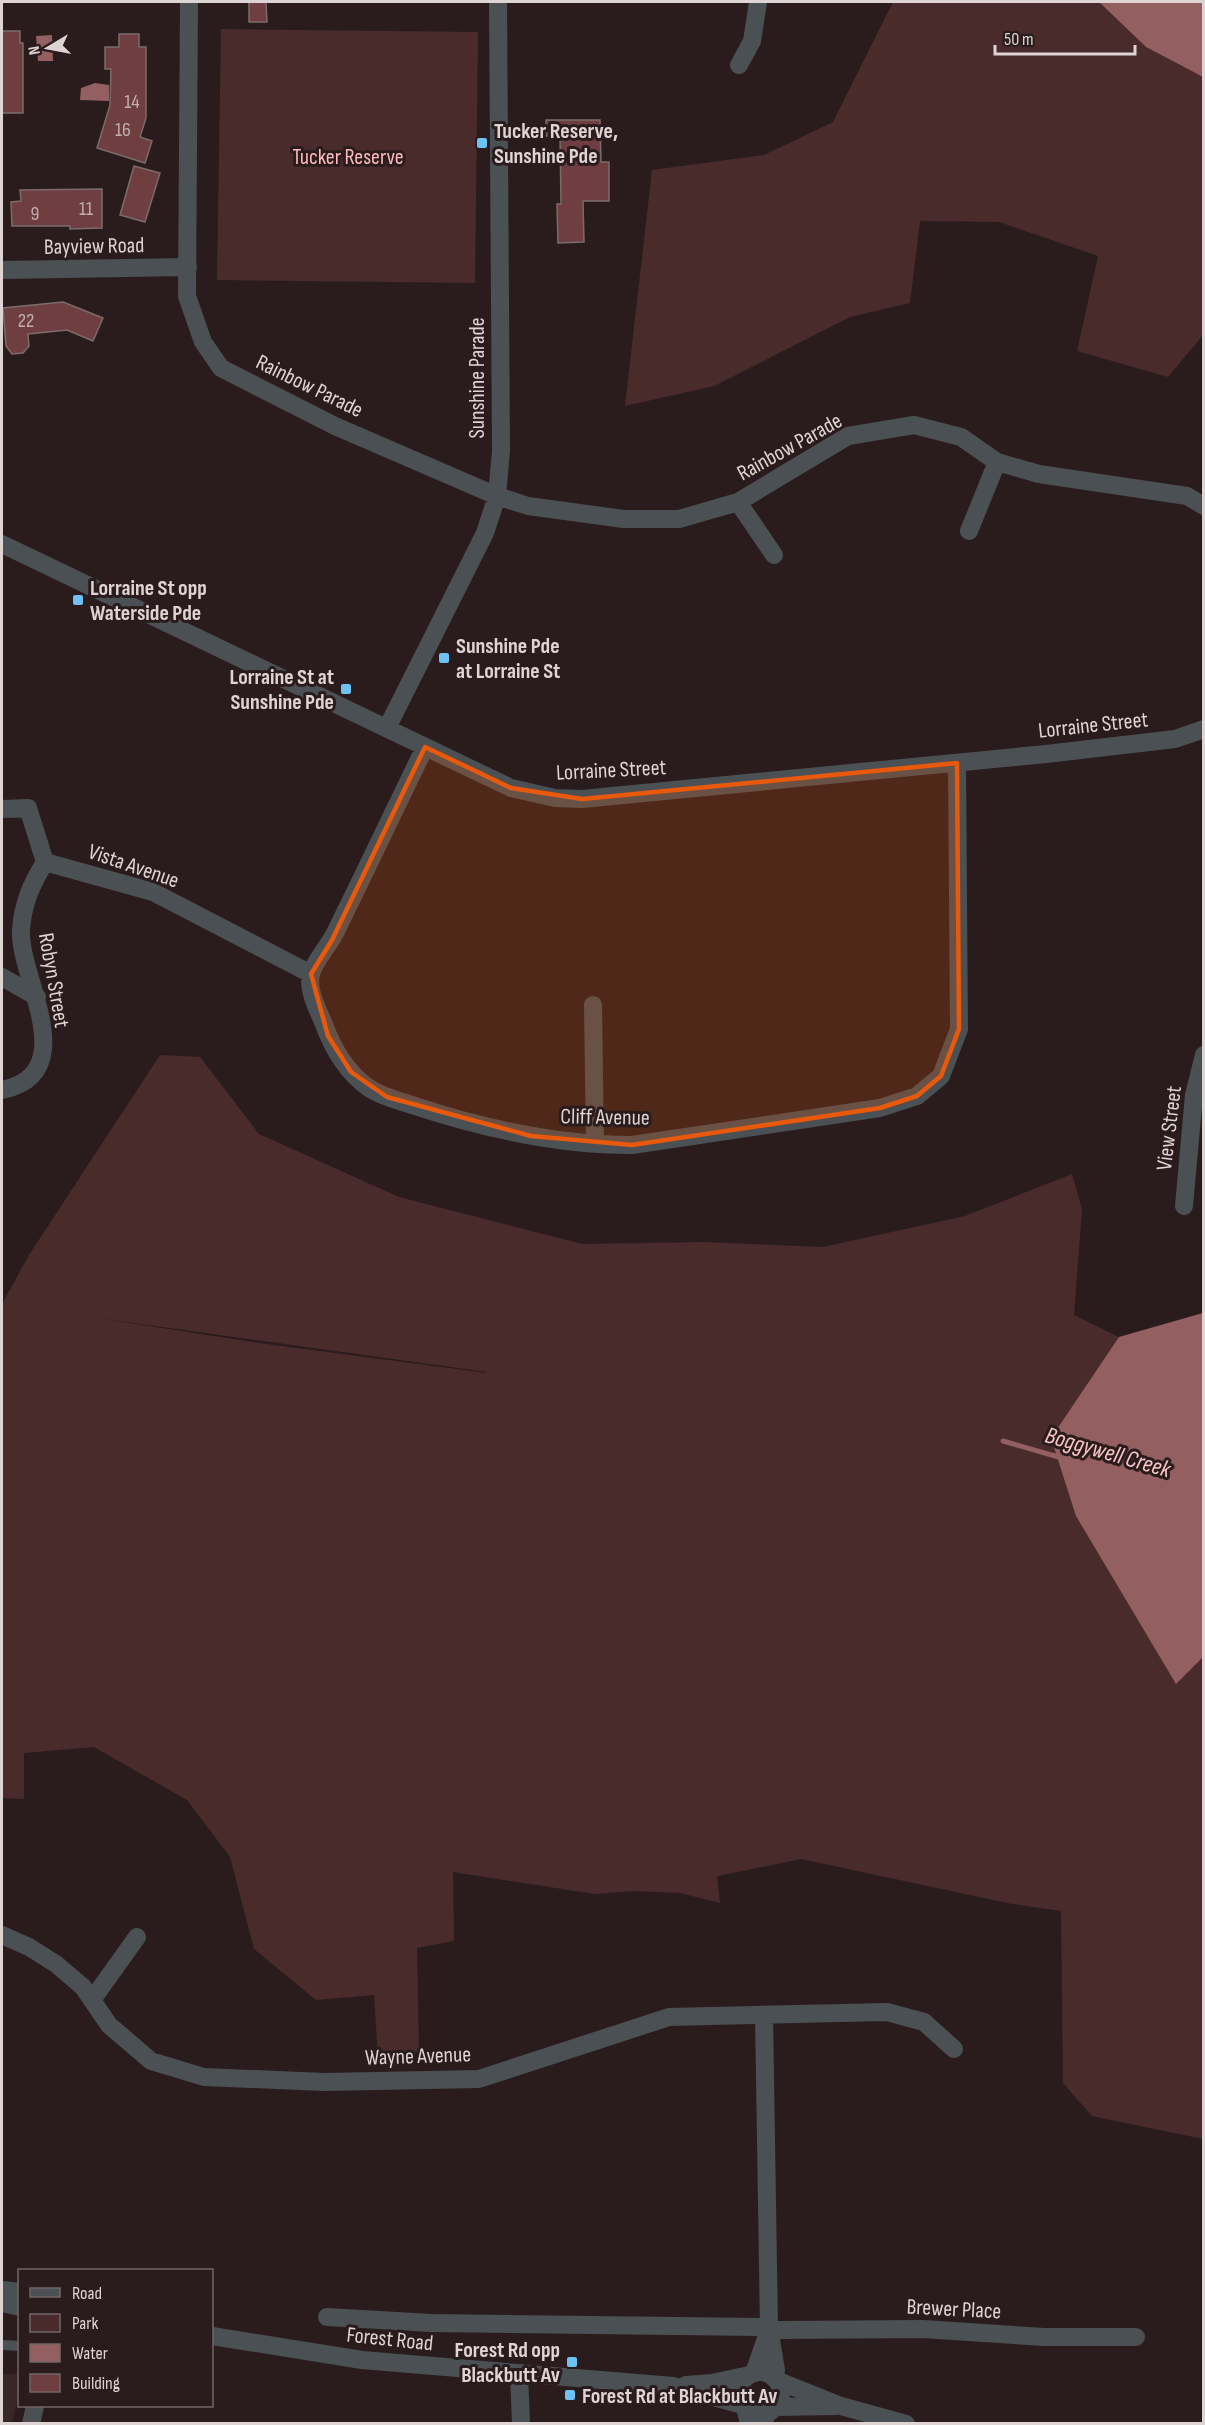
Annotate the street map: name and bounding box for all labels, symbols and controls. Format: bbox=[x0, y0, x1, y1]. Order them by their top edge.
north arrow bbox=[18, 18, 78, 78]
scale bar bbox=[995, 18, 1134, 56]
text: 50 m bbox=[1004, 29, 1034, 50]
text: N bbox=[25, 44, 45, 56]
house number: 14 bbox=[124, 90, 140, 114]
house number: 16 bbox=[115, 118, 131, 142]
place label: Tucker Reserve, Sunshine Pde bbox=[494, 118, 618, 170]
marker: Tucker Reserve, Sunshine Pde bbox=[475, 136, 489, 150]
park label: Tucker Reserve bbox=[292, 144, 404, 171]
house number: 11 bbox=[79, 197, 93, 221]
house number: 9 bbox=[31, 202, 39, 226]
street label: Bayview Road bbox=[44, 232, 145, 261]
house number: 22 bbox=[18, 309, 34, 333]
street label: Sunshine Parade bbox=[464, 317, 491, 439]
street label: Rainbow Parade bbox=[251, 349, 367, 424]
street label: Rainbow Parade bbox=[733, 407, 847, 487]
place label: Lorraine St opp Waterside Pde bbox=[90, 575, 207, 627]
marker: Lorraine St opp Waterside Pde bbox=[71, 593, 85, 607]
place label: Sunshine Pde at Lorraine St bbox=[456, 633, 560, 685]
marker: Sunshine Pde at Lorraine St bbox=[437, 651, 451, 665]
place label: Lorraine St at Sunshine Pde bbox=[230, 664, 334, 716]
marker: Lorraine St at Sunshine Pde bbox=[339, 682, 353, 696]
street label: Lorraine Street bbox=[1037, 706, 1150, 745]
street label: Lorraine Street bbox=[555, 754, 667, 787]
street label: Vista Avenue bbox=[85, 838, 182, 895]
street label: Robyn Street bbox=[32, 931, 75, 1030]
street label: View Street bbox=[1151, 1084, 1188, 1172]
street label: Cliff Avenue bbox=[560, 1103, 650, 1132]
water label: Boggywell Creek bbox=[1042, 1421, 1175, 1485]
street label: Wayne Avenue bbox=[365, 2041, 472, 2072]
legend bbox=[18, 2269, 213, 2407]
text: Road bbox=[72, 2283, 102, 2304]
street label: Brewer Place bbox=[906, 2294, 1002, 2325]
text: Park bbox=[72, 2313, 98, 2334]
street label: Forest Road bbox=[345, 2322, 434, 2357]
place label: Forest Rd opp Blackbutt Av bbox=[454, 2337, 560, 2389]
text: Water bbox=[72, 2343, 108, 2364]
marker: Forest Rd opp Blackbutt Av bbox=[565, 2355, 579, 2369]
text: Building bbox=[72, 2373, 120, 2394]
place label: Forest Rd at Blackbutt Av bbox=[582, 2383, 777, 2410]
marker: Forest Rd at Blackbutt Av bbox=[563, 2388, 577, 2402]

